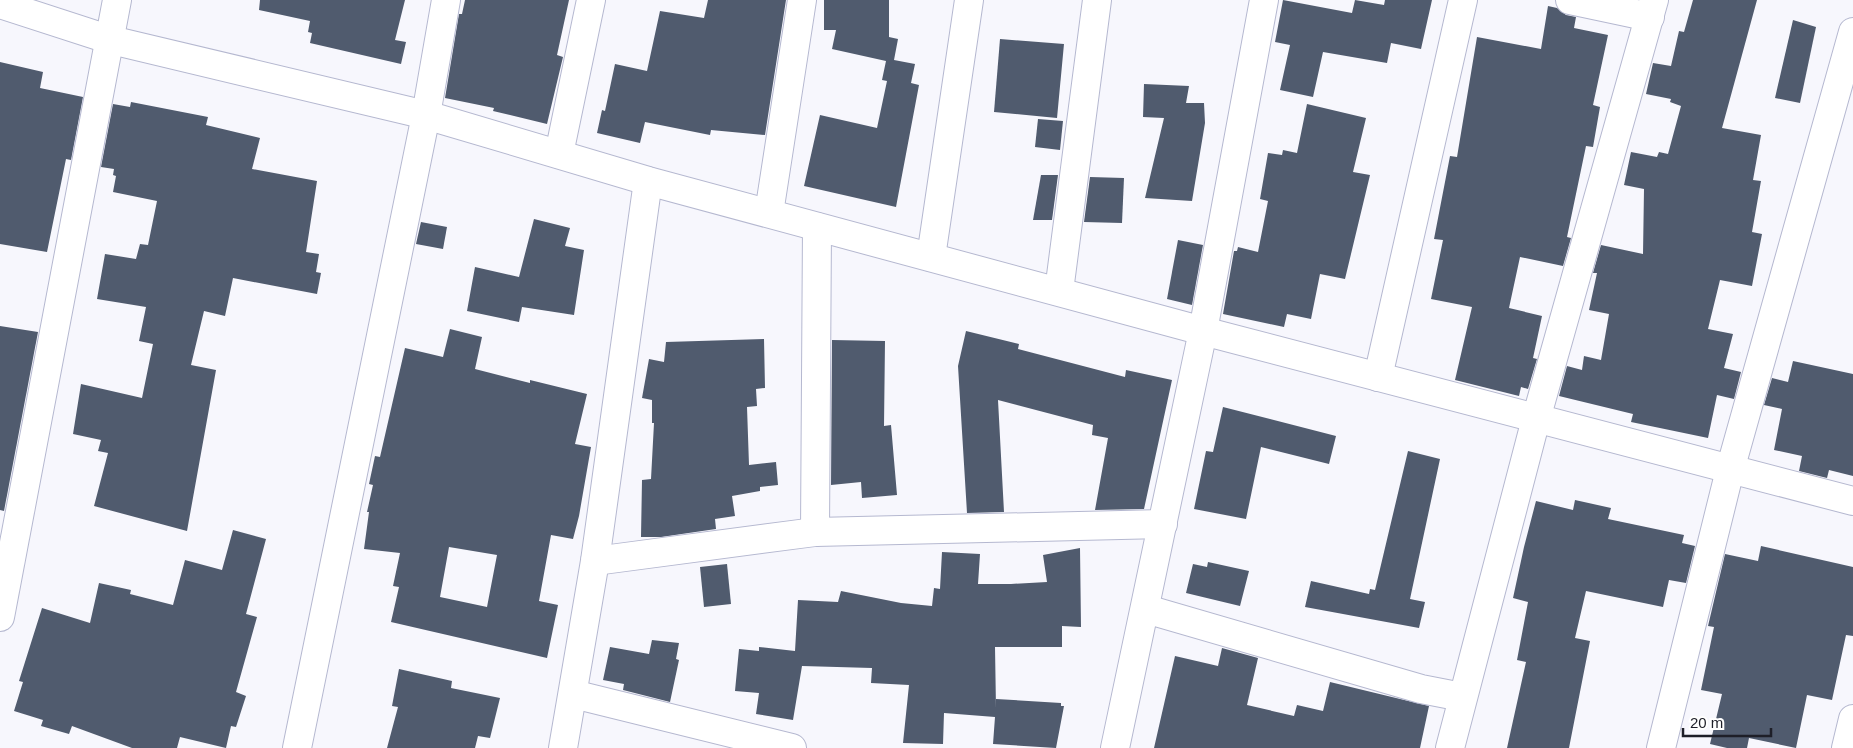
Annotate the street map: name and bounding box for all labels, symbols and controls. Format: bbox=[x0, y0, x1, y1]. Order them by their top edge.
scale bar bbox=[1683, 706, 1770, 738]
text: 20 m bbox=[1690, 714, 1723, 731]

